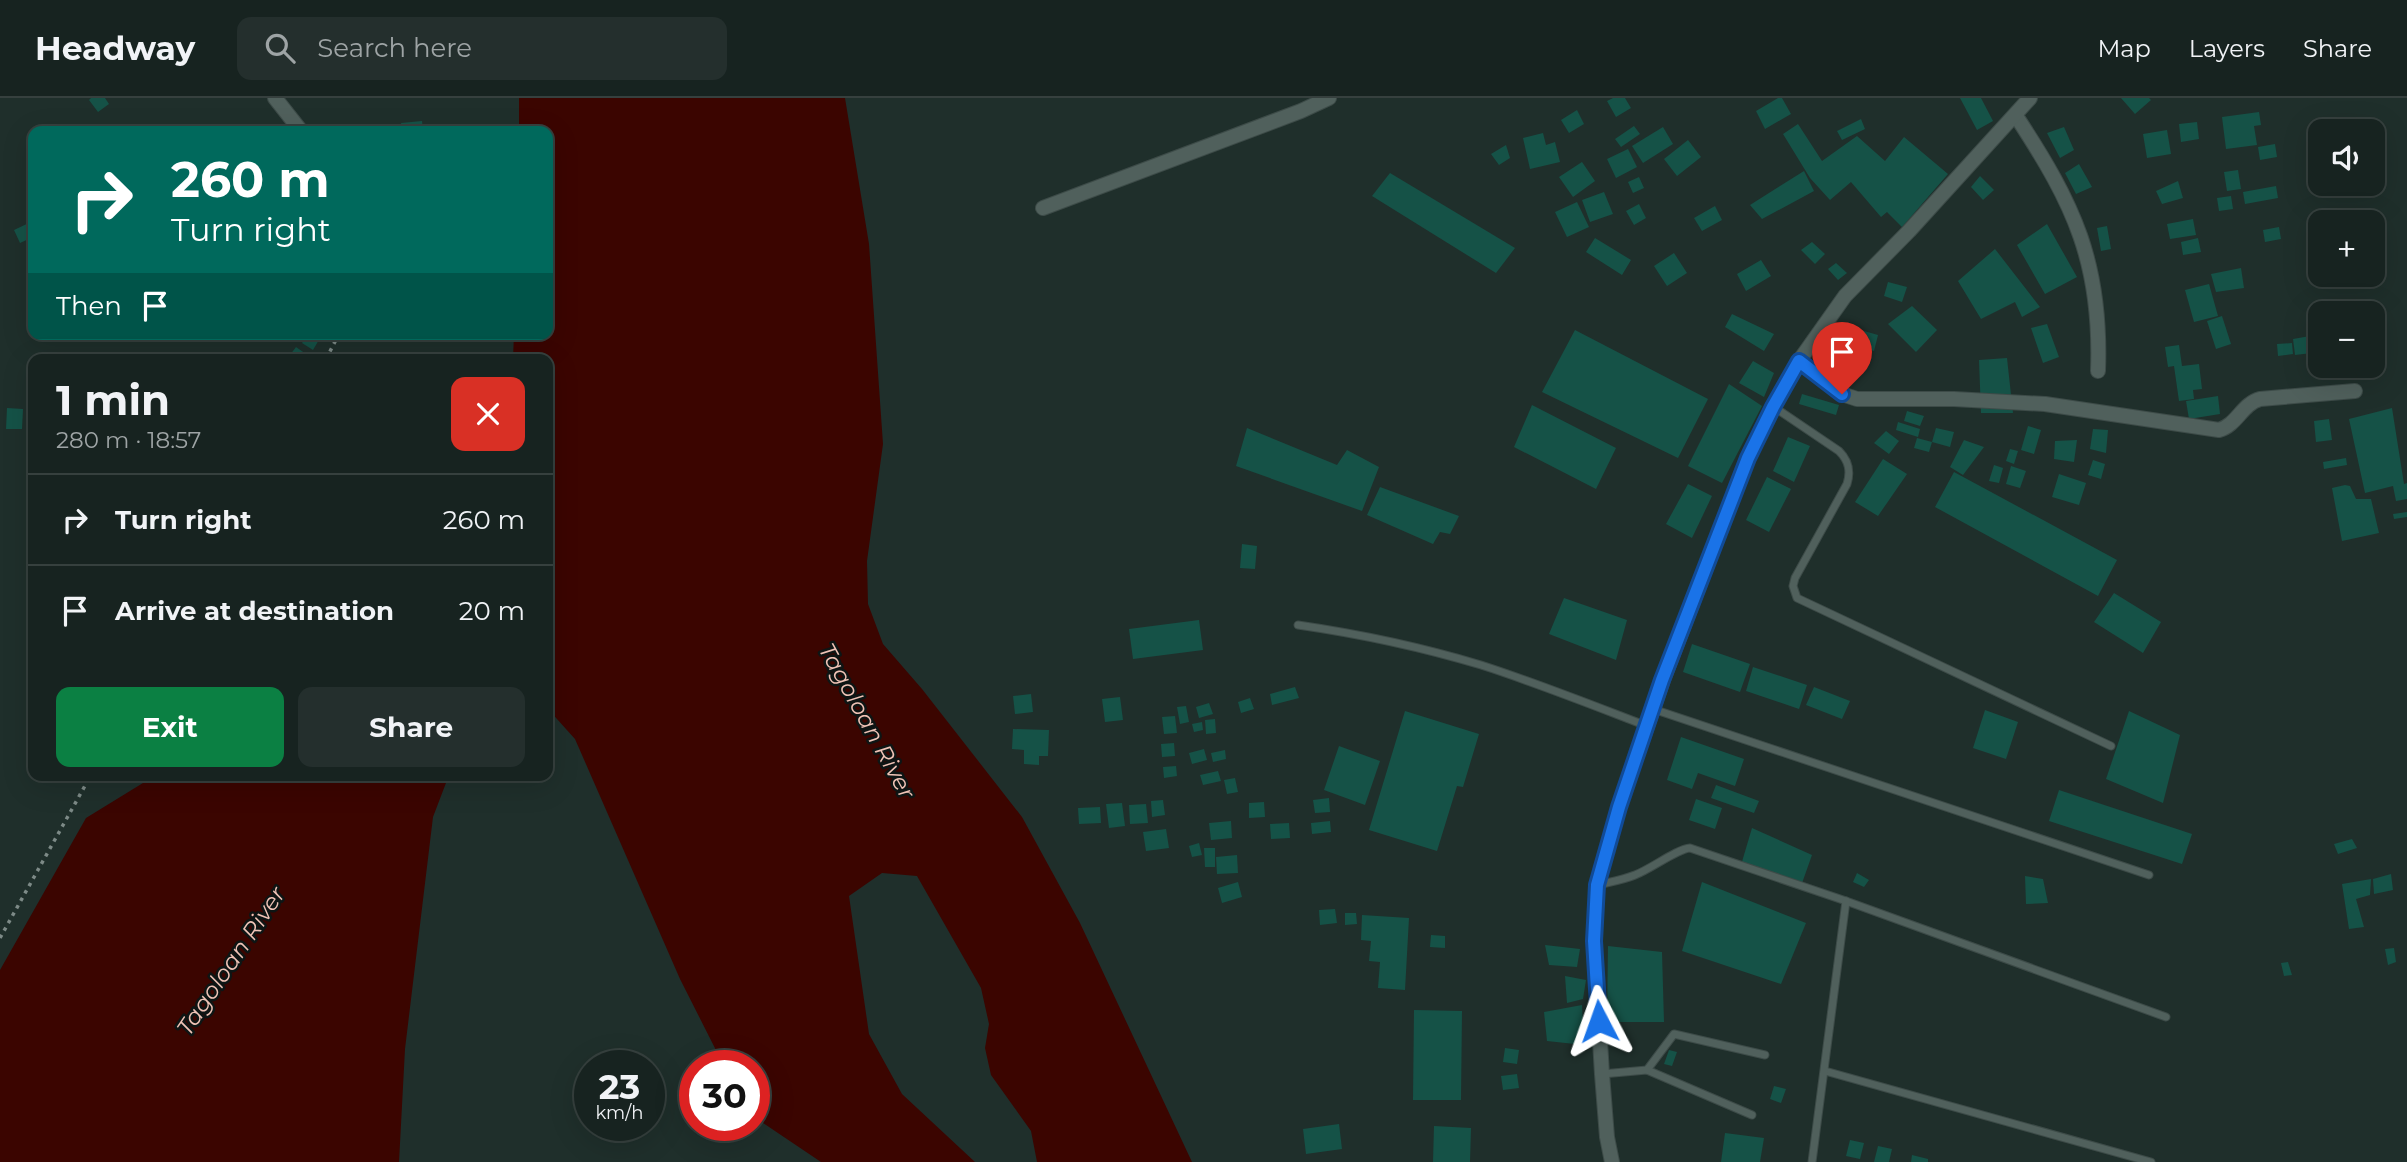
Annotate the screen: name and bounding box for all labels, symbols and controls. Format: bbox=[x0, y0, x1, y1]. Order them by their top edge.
search box bbox=[237, 17, 727, 80]
text: Headway bbox=[35, 28, 195, 68]
icon: search bbox=[261, 29, 299, 67]
text: Search here bbox=[317, 32, 472, 64]
text: Map bbox=[2097, 34, 2151, 63]
text: Layers bbox=[2189, 34, 2265, 63]
text: Share bbox=[2303, 34, 2372, 63]
map controls bbox=[2308, 119, 2385, 378]
button: sound bbox=[2308, 119, 2385, 196]
text: 260 m bbox=[171, 150, 330, 209]
icon: right bbox=[56, 154, 147, 245]
text: Turn right bbox=[171, 210, 331, 249]
button: + bbox=[2308, 210, 2385, 287]
icon: arrive bbox=[136, 287, 174, 325]
text: Then bbox=[56, 290, 122, 322]
button: − bbox=[2308, 301, 2385, 378]
pin bbox=[1812, 322, 1872, 394]
icon: arrive bbox=[1823, 333, 1861, 371]
text: 1 min bbox=[56, 374, 170, 426]
button: close bbox=[451, 377, 525, 451]
text: 280 m · 18:57 bbox=[56, 426, 201, 454]
icon: right bbox=[56, 501, 94, 539]
text: Turn right bbox=[115, 504, 251, 536]
text: 260 m bbox=[443, 504, 525, 536]
icon: arrive bbox=[56, 592, 94, 630]
text: Arrive at destination bbox=[115, 595, 394, 627]
text: 20 m bbox=[459, 595, 525, 627]
water label: Tagoloan River bbox=[813, 638, 922, 804]
button: Exit bbox=[56, 687, 284, 767]
button: Share bbox=[298, 687, 525, 767]
water label: Tagoloan River bbox=[171, 881, 292, 1041]
position arrow bbox=[1562, 984, 1636, 1058]
speed limit sign: 30 bbox=[679, 1050, 770, 1141]
text: 23 bbox=[599, 1065, 640, 1108]
text: km/h bbox=[595, 1102, 644, 1124]

